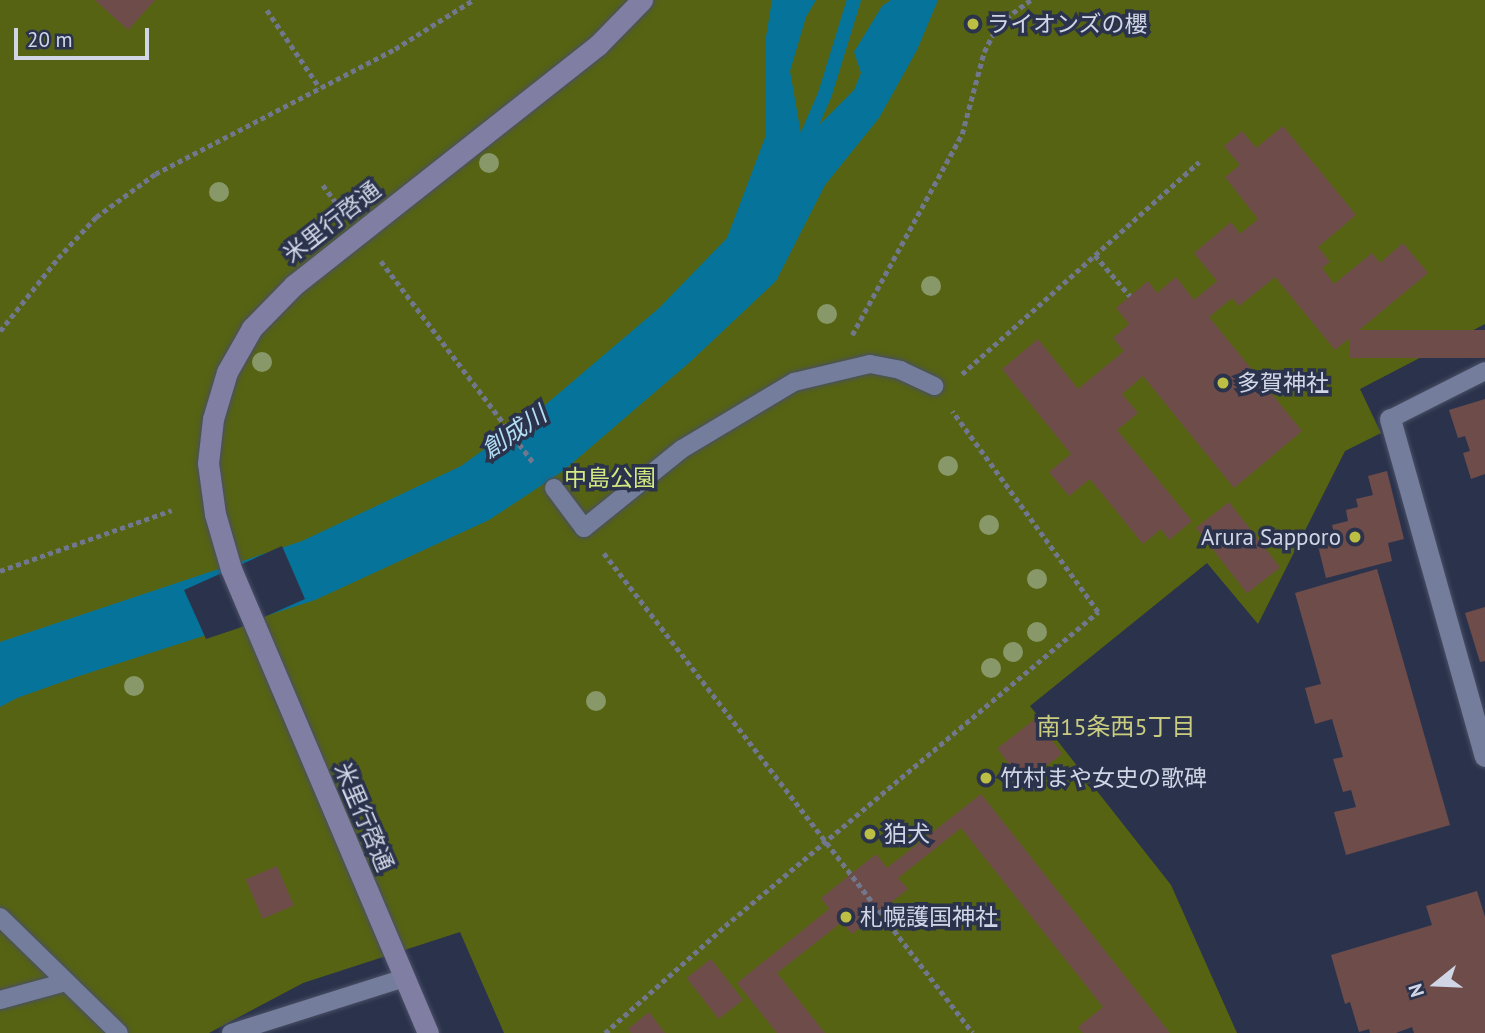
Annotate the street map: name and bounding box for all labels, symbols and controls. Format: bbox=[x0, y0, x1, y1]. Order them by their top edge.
place label: ライオンズの櫻 bbox=[987, 10, 1148, 38]
scale bar bbox=[18, 14, 152, 58]
marker: ライオンズの櫻 bbox=[965, 16, 981, 32]
text: 20 m bbox=[27, 26, 73, 53]
street label: 米里行啓通 bbox=[278, 176, 386, 268]
place label: 多賀神社 bbox=[1237, 369, 1329, 397]
marker: 多賀神社 bbox=[1215, 375, 1231, 391]
water label: 創成川 bbox=[476, 400, 552, 464]
park label: 中島公園 bbox=[564, 464, 656, 492]
place label: Arura Sapporo bbox=[1201, 523, 1341, 551]
marker: Arura Sapporo bbox=[1347, 529, 1363, 545]
district label: 南15条西5丁目 bbox=[1036, 713, 1196, 741]
street label: 米里行啓通 bbox=[329, 759, 399, 875]
place label: 竹村まや女史の歌碑 bbox=[1000, 764, 1207, 792]
marker: 竹村まや女史の歌碑 bbox=[978, 770, 994, 786]
place label: 狛犬 bbox=[884, 820, 930, 848]
marker: 狛犬 bbox=[862, 826, 878, 842]
place label: 札幌護国神社 bbox=[860, 903, 998, 931]
marker: 札幌護国神社 bbox=[838, 909, 854, 925]
north arrow bbox=[1401, 949, 1471, 1019]
text: N bbox=[1403, 981, 1429, 1000]

